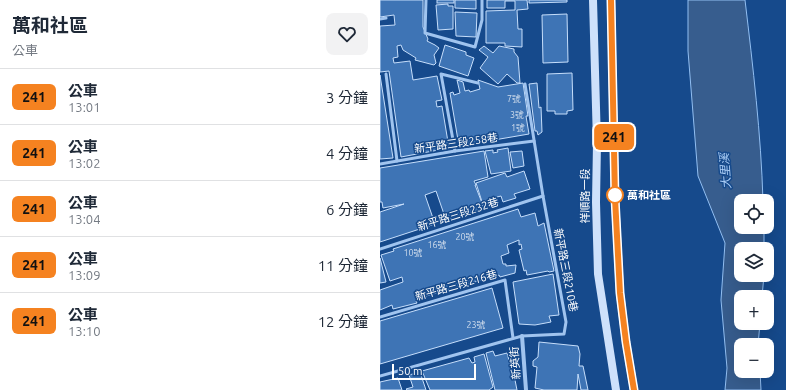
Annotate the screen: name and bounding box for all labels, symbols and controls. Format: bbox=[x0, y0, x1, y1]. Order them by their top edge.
button: heart bbox=[326, 13, 368, 55]
text: 萬和社區 bbox=[12, 14, 88, 36]
text: 公車 bbox=[12, 43, 38, 57]
text: 公車 bbox=[68, 82, 98, 99]
text: 241 bbox=[22, 89, 46, 105]
text: 3 分鐘 bbox=[326, 89, 368, 106]
house number: 7號 bbox=[507, 94, 521, 104]
text: 13:01 bbox=[68, 100, 101, 114]
house number: 3號 bbox=[510, 110, 524, 120]
house number: 1號 bbox=[511, 123, 525, 133]
line badge: 241 bbox=[591, 124, 637, 150]
text: 241 bbox=[602, 129, 626, 145]
street label: 新平路三段258巷 bbox=[413, 131, 499, 155]
text: 公車 bbox=[68, 138, 98, 155]
text: 241 bbox=[22, 145, 46, 161]
text: 4 分鐘 bbox=[326, 145, 368, 162]
water label: 大里溪 bbox=[717, 151, 733, 189]
text: 13:02 bbox=[68, 156, 101, 170]
street label: 祥順路一段 bbox=[579, 169, 591, 224]
marker: 萬和社區 bbox=[606, 186, 624, 204]
place label: 萬和社區 bbox=[627, 189, 671, 201]
text: 公車 bbox=[68, 194, 98, 211]
map controls bbox=[734, 194, 774, 378]
button: locate bbox=[734, 194, 774, 234]
street label: 新平路三段232巷 bbox=[416, 195, 500, 233]
text: 241 bbox=[22, 201, 46, 217]
text: 6 分鐘 bbox=[326, 201, 368, 218]
text: 13:04 bbox=[68, 212, 101, 226]
street label: 新平路三段210巷 bbox=[552, 227, 580, 313]
house number: 20號 bbox=[455, 232, 475, 242]
house number: 16號 bbox=[427, 240, 447, 250]
button: layers bbox=[734, 242, 774, 282]
house number: 10號 bbox=[403, 248, 423, 258]
text: 公車 bbox=[68, 250, 98, 267]
text: 241 bbox=[22, 257, 46, 273]
text: 11 分鐘 bbox=[318, 257, 368, 274]
text: 13:09 bbox=[68, 268, 101, 282]
street label: 新平路三段216巷 bbox=[414, 268, 498, 302]
button: + bbox=[734, 290, 774, 330]
text: 公車 bbox=[68, 306, 98, 323]
text: 241 bbox=[22, 313, 46, 329]
text: 12 分鐘 bbox=[318, 313, 368, 330]
house number: 23號 bbox=[466, 320, 486, 330]
text: 13:10 bbox=[68, 324, 101, 338]
button: − bbox=[734, 338, 774, 378]
street label: 新英街 bbox=[508, 346, 522, 380]
scale bar bbox=[392, 362, 476, 381]
text: 50 m bbox=[398, 365, 422, 377]

